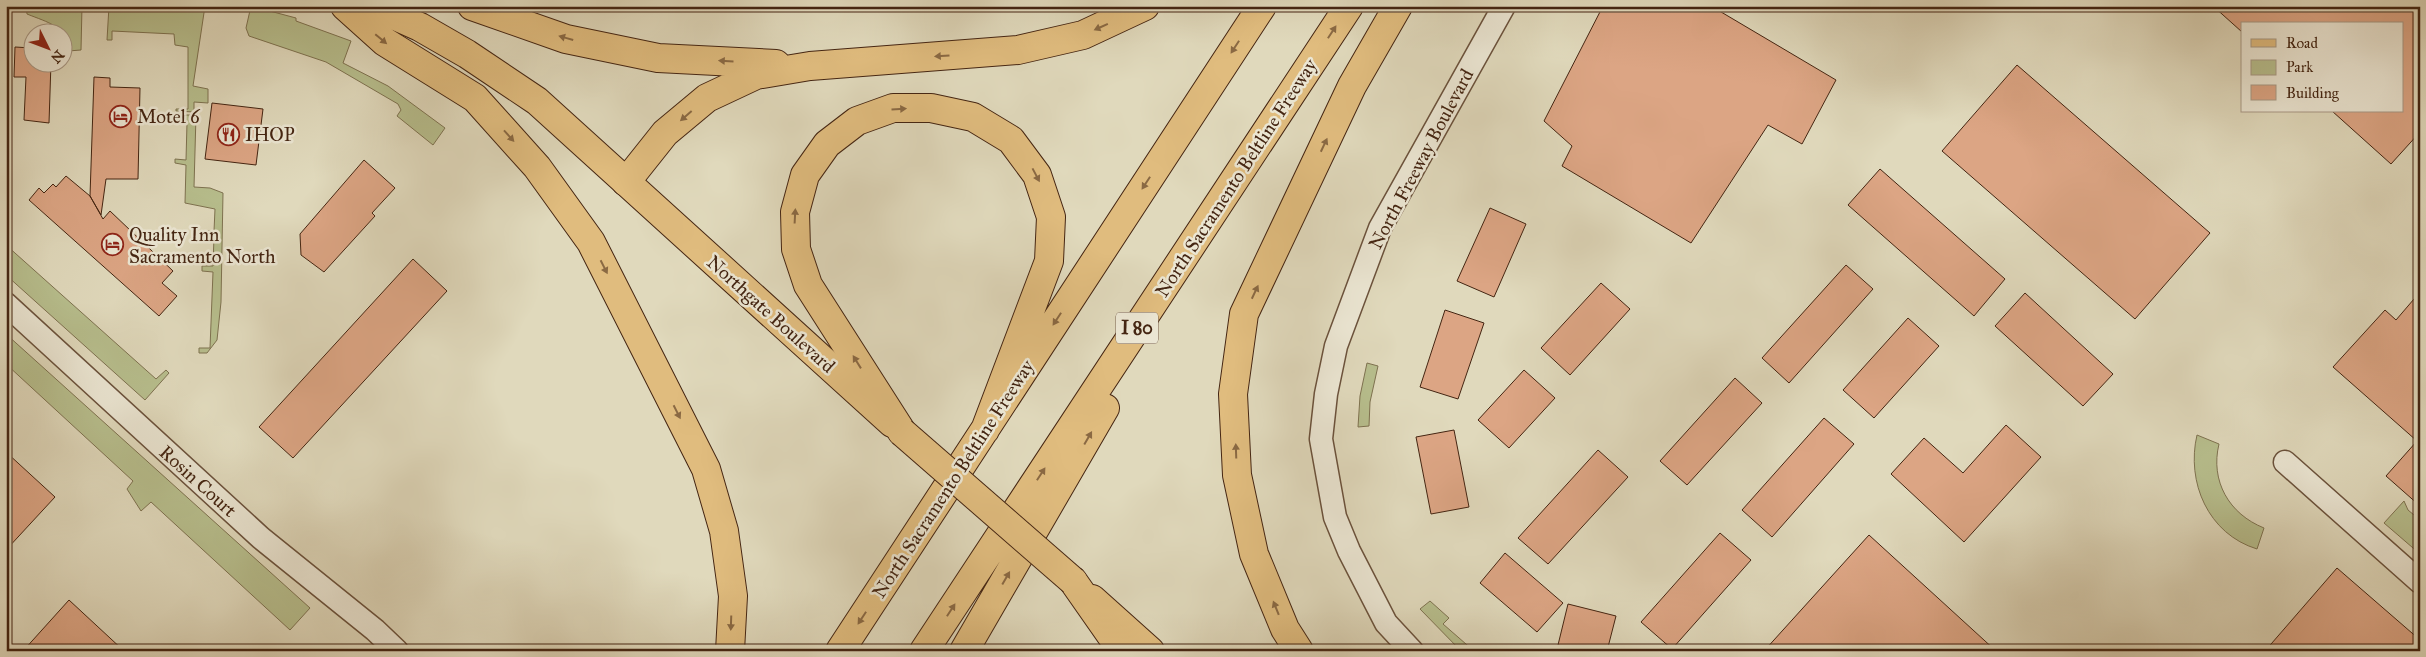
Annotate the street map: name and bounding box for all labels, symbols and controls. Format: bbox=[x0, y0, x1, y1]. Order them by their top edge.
north arrow bbox=[22, 22, 72, 72]
legend bbox=[2241, 22, 2404, 112]
one-way arrow bbox=[1094, 23, 1108, 31]
one-way arrow bbox=[1327, 25, 1337, 38]
one-way arrow bbox=[374, 33, 387, 44]
one-way arrow bbox=[558, 34, 573, 42]
text: Road bbox=[2286, 34, 2318, 52]
one-way arrow bbox=[1230, 40, 1240, 54]
text: N bbox=[47, 46, 68, 67]
one-way arrow bbox=[934, 52, 950, 60]
street label: North Sacramento Beltline Freeway bbox=[1150, 54, 1322, 301]
one-way arrow bbox=[718, 57, 734, 65]
text: Park bbox=[2286, 58, 2313, 76]
street label: North Freeway Boulevard bbox=[1364, 65, 1479, 253]
text: Building bbox=[2286, 84, 2340, 102]
hotel icon: Motel 6 bbox=[109, 104, 133, 128]
one-way arrow bbox=[892, 104, 908, 112]
place label: Motel 6 bbox=[137, 105, 201, 128]
one-way arrow bbox=[680, 110, 693, 121]
restaurant icon: IHOP bbox=[217, 122, 241, 146]
place label: IHOP bbox=[245, 123, 295, 146]
one-way arrow bbox=[503, 129, 515, 141]
one-way arrow bbox=[1320, 138, 1328, 152]
one-way arrow bbox=[1032, 168, 1040, 183]
one-way arrow bbox=[1141, 176, 1151, 190]
one-way arrow bbox=[792, 207, 800, 223]
place label: Quality Inn Sacramento North bbox=[129, 223, 276, 268]
hotel icon: Quality Inn Sacramento North bbox=[101, 233, 125, 257]
street label: Northgate Boulevard bbox=[702, 250, 840, 379]
one-way arrow bbox=[600, 260, 608, 274]
one-way arrow bbox=[1251, 285, 1259, 299]
one-way arrow bbox=[1053, 312, 1062, 326]
road number: I 80 bbox=[1116, 312, 1158, 343]
one-way arrow bbox=[852, 355, 862, 368]
street label: North Sacramento Beltline Freeway bbox=[867, 355, 1039, 602]
one-way arrow bbox=[673, 405, 681, 420]
one-way arrow bbox=[1083, 431, 1092, 444]
street label: Rosin Court bbox=[155, 440, 242, 522]
one-way arrow bbox=[1231, 443, 1239, 459]
one-way arrow bbox=[1036, 468, 1045, 481]
one-way arrow bbox=[1001, 572, 1010, 585]
one-way arrow bbox=[1272, 601, 1280, 615]
one-way arrow bbox=[946, 603, 956, 617]
one-way arrow bbox=[857, 611, 867, 624]
one-way arrow bbox=[727, 616, 735, 632]

